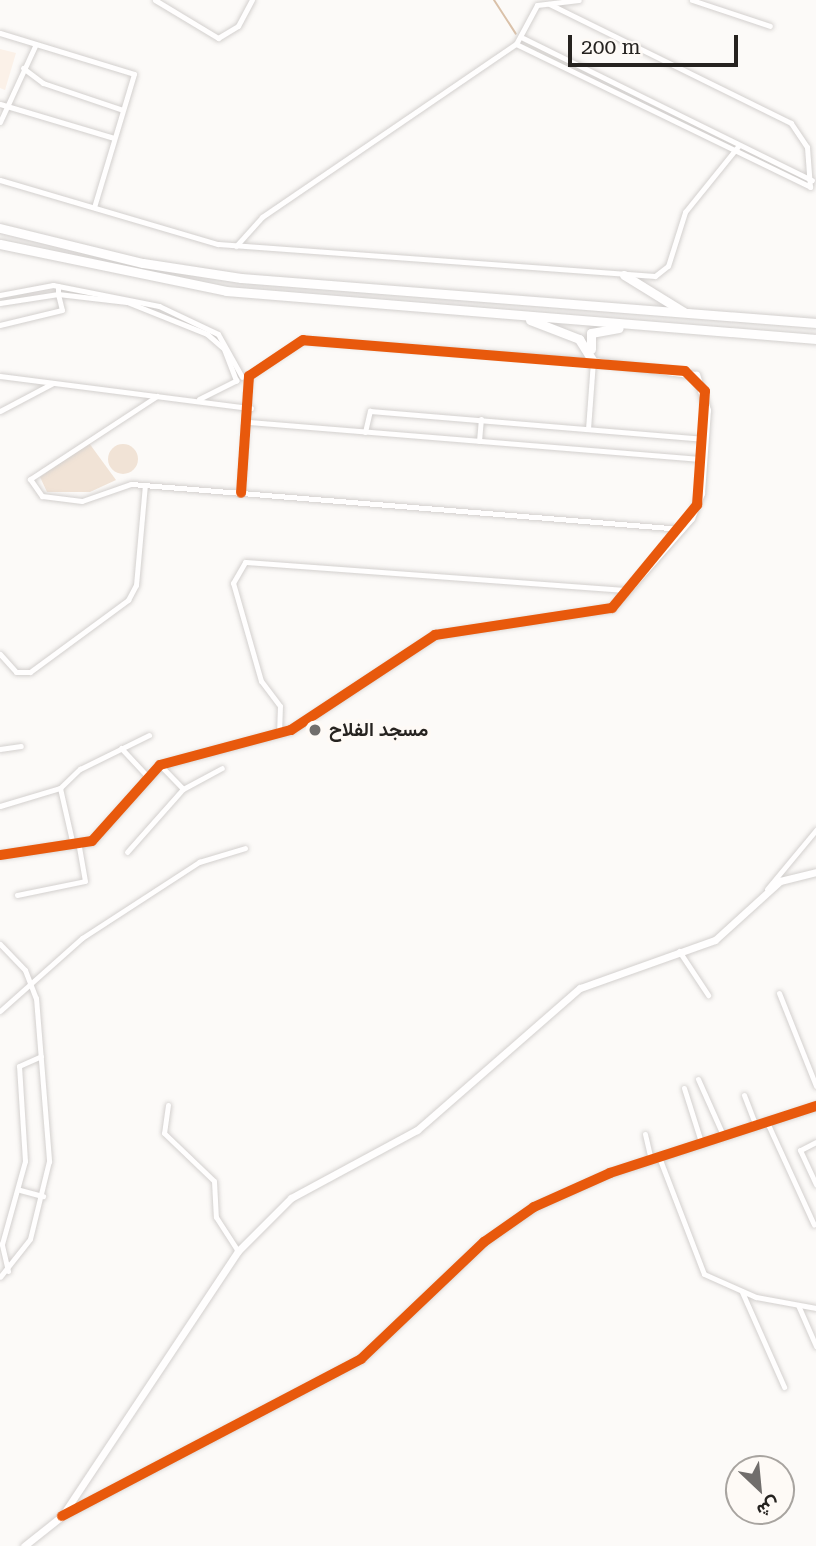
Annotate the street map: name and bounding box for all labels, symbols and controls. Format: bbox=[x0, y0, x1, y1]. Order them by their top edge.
scale bar bbox=[571, 21, 741, 65]
text: 200 m bbox=[581, 35, 641, 59]
place label: مسجد الفلاح bbox=[329, 719, 428, 741]
marker: مسجد الفلاح bbox=[307, 722, 323, 738]
north arrow bbox=[725, 1455, 795, 1525]
text: ش bbox=[753, 1492, 784, 1523]

